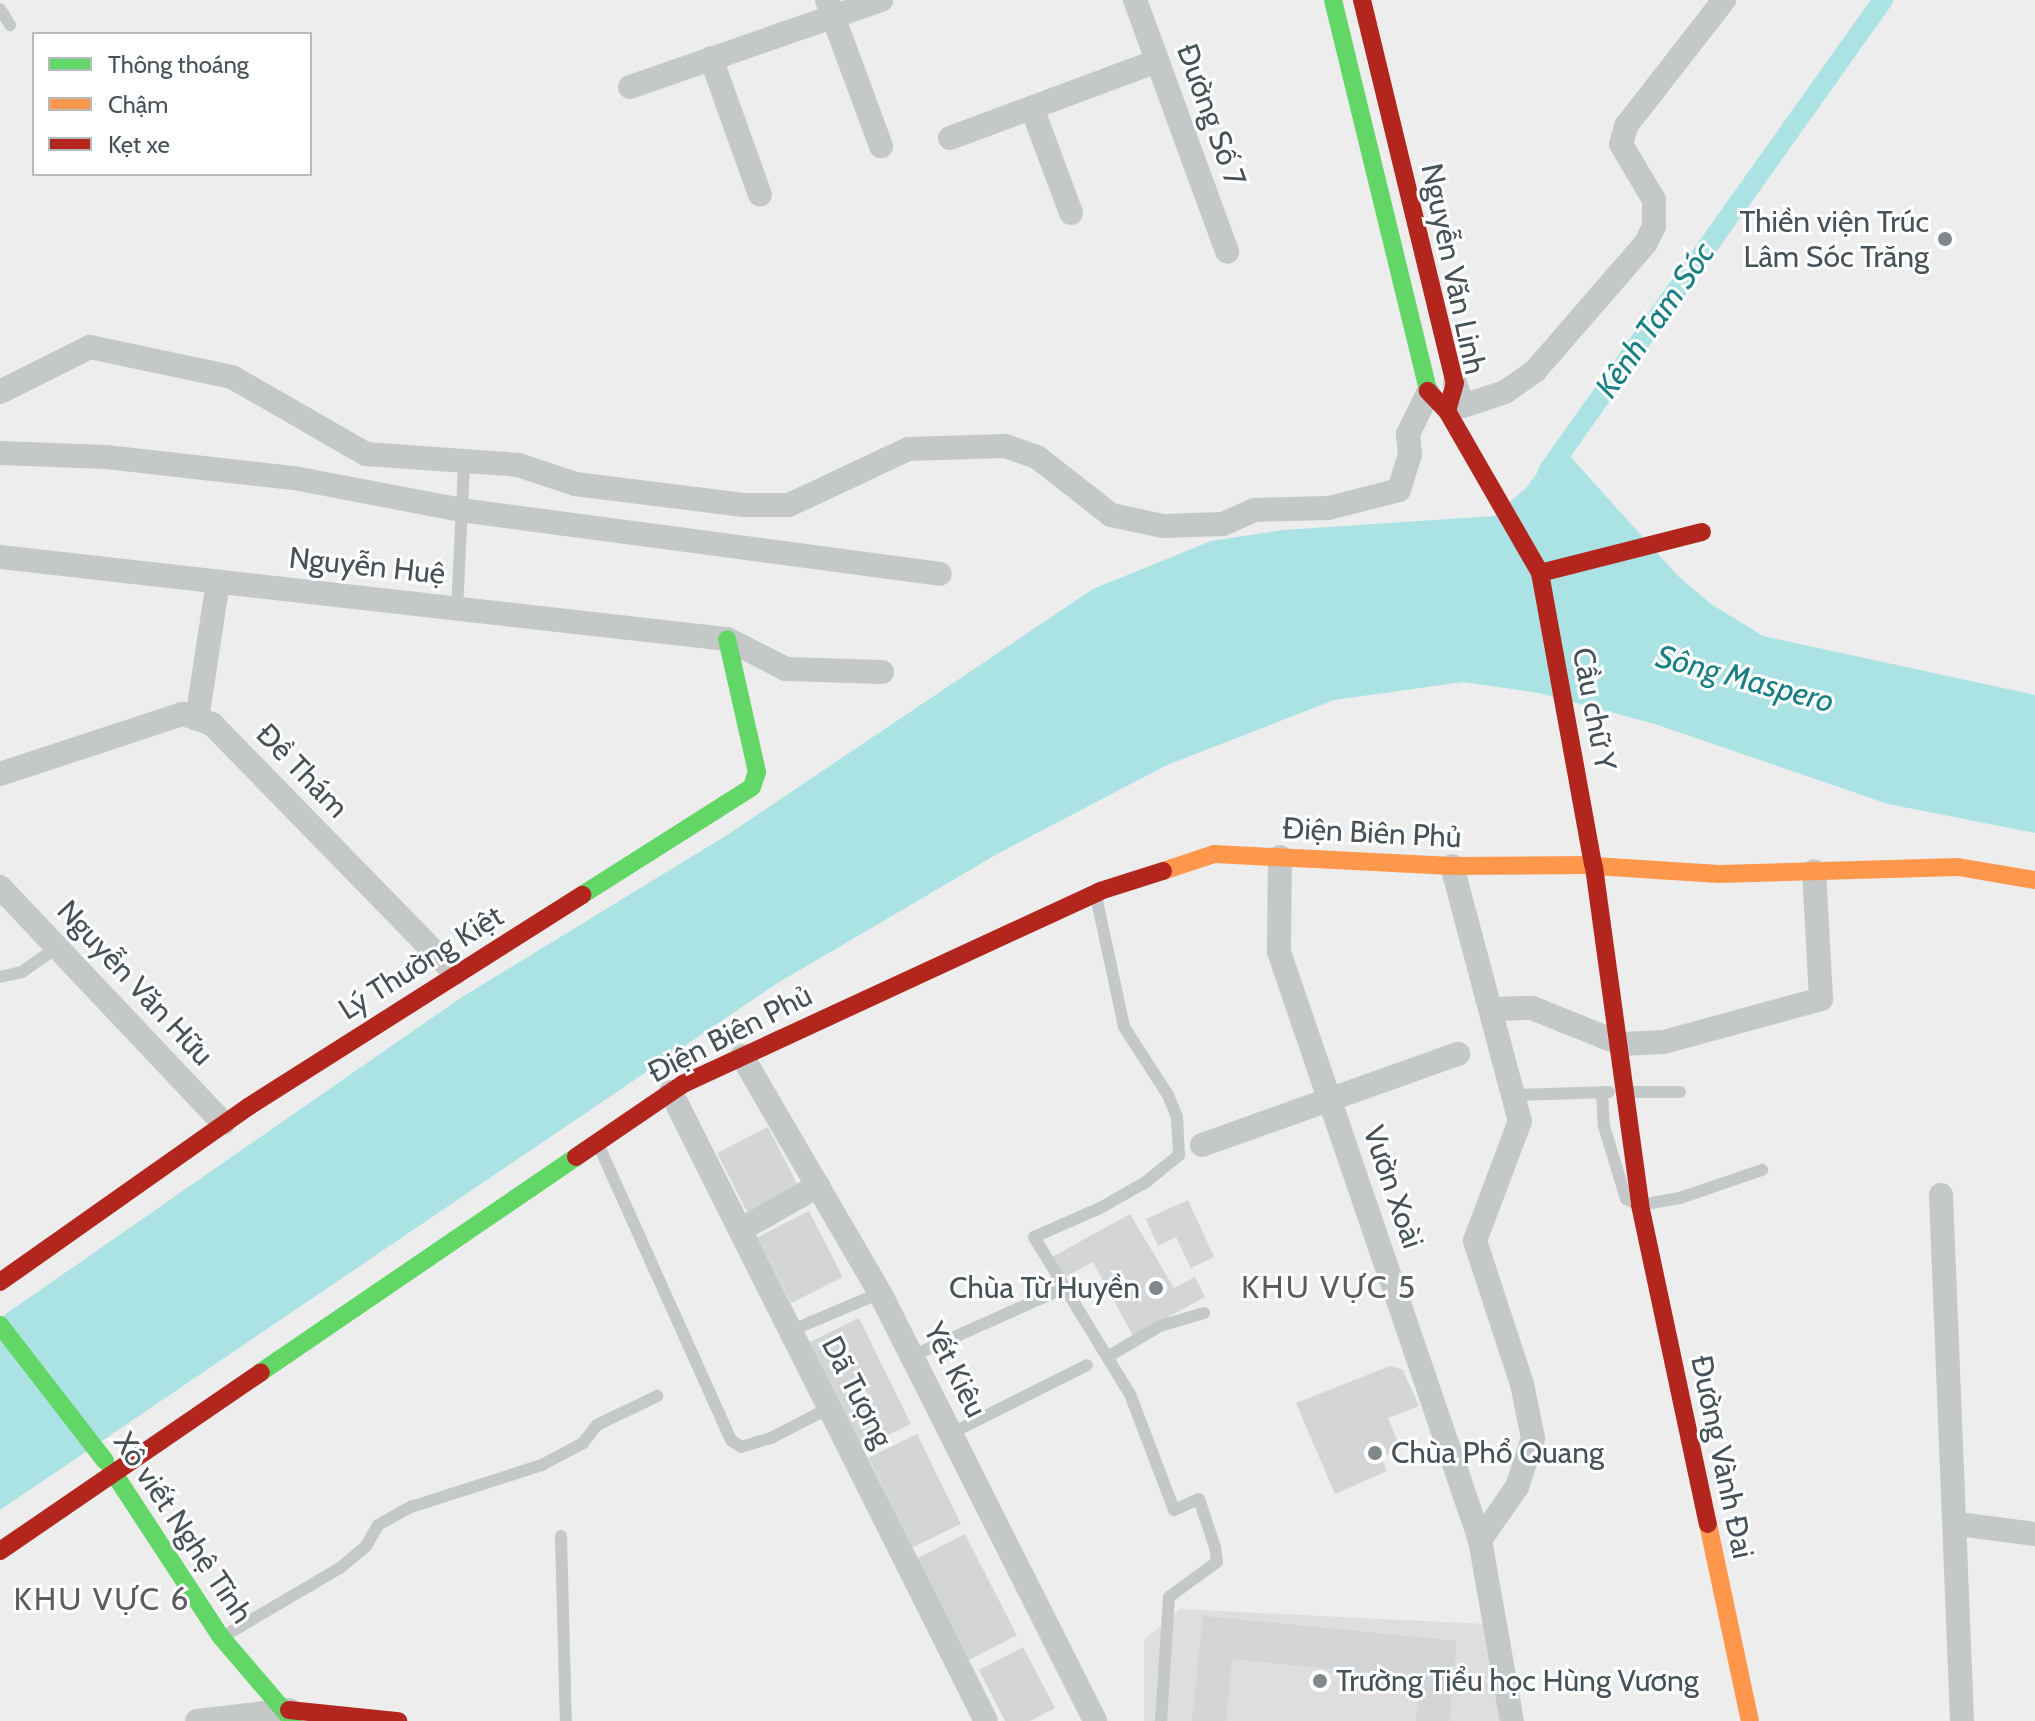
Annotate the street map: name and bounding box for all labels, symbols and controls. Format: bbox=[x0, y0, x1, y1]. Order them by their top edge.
legend bbox=[32, 32, 312, 176]
street label: Đường Số 7 bbox=[1169, 39, 1253, 191]
text: Thông thoáng bbox=[108, 50, 249, 79]
text: Chậm bbox=[108, 90, 168, 119]
text: Kẹt xe bbox=[108, 130, 170, 159]
street label: Nguyễn Văn Linh bbox=[1413, 160, 1493, 378]
place label: Thiền viện Trúc Lâm Sóc Trăng bbox=[1740, 204, 1929, 274]
marker: Thiền viện Trúc Lâm Sóc Trăng bbox=[1936, 230, 1954, 248]
water label: Kênh Tam Sóc bbox=[1587, 235, 1723, 405]
street label: Nguyễn Huệ bbox=[287, 540, 447, 592]
water label: Sông Maspero bbox=[1652, 637, 1838, 721]
street label: Cầu chữ Y bbox=[1564, 644, 1624, 774]
street label: Đề Thám bbox=[248, 717, 356, 825]
street label: Điện Biên Phủ bbox=[1282, 810, 1462, 856]
street label: Nguyễn Văn Hữu bbox=[49, 893, 221, 1073]
street label: Lý Thường Kiệt bbox=[332, 898, 510, 1028]
street label: Điện Biên Phủ bbox=[642, 977, 818, 1091]
street label: Vườn Xoài bbox=[1355, 1121, 1431, 1253]
district label: KHU VỰC 5 bbox=[1241, 1268, 1417, 1306]
place label: Chùa Từ Huyền bbox=[949, 1270, 1140, 1306]
marker: Chùa Từ Huyền bbox=[1147, 1279, 1165, 1297]
street label: Yết Kiêu bbox=[916, 1316, 994, 1424]
street label: Dã Tượng bbox=[814, 1330, 900, 1454]
street label: Đường Vành Đai bbox=[1683, 1352, 1761, 1562]
street label: Xô viết Nghệ Tĩnh bbox=[106, 1426, 260, 1630]
place label: Chùa Phổ Quang bbox=[1391, 1435, 1604, 1471]
marker: Chùa Phổ Quang bbox=[1366, 1444, 1384, 1462]
district label: KHU VỰC 6 bbox=[14, 1580, 190, 1618]
place label: Trường Tiểu học Hùng Vương bbox=[1336, 1663, 1699, 1699]
marker: Trường Tiểu học Hùng Vương bbox=[1311, 1672, 1329, 1690]

